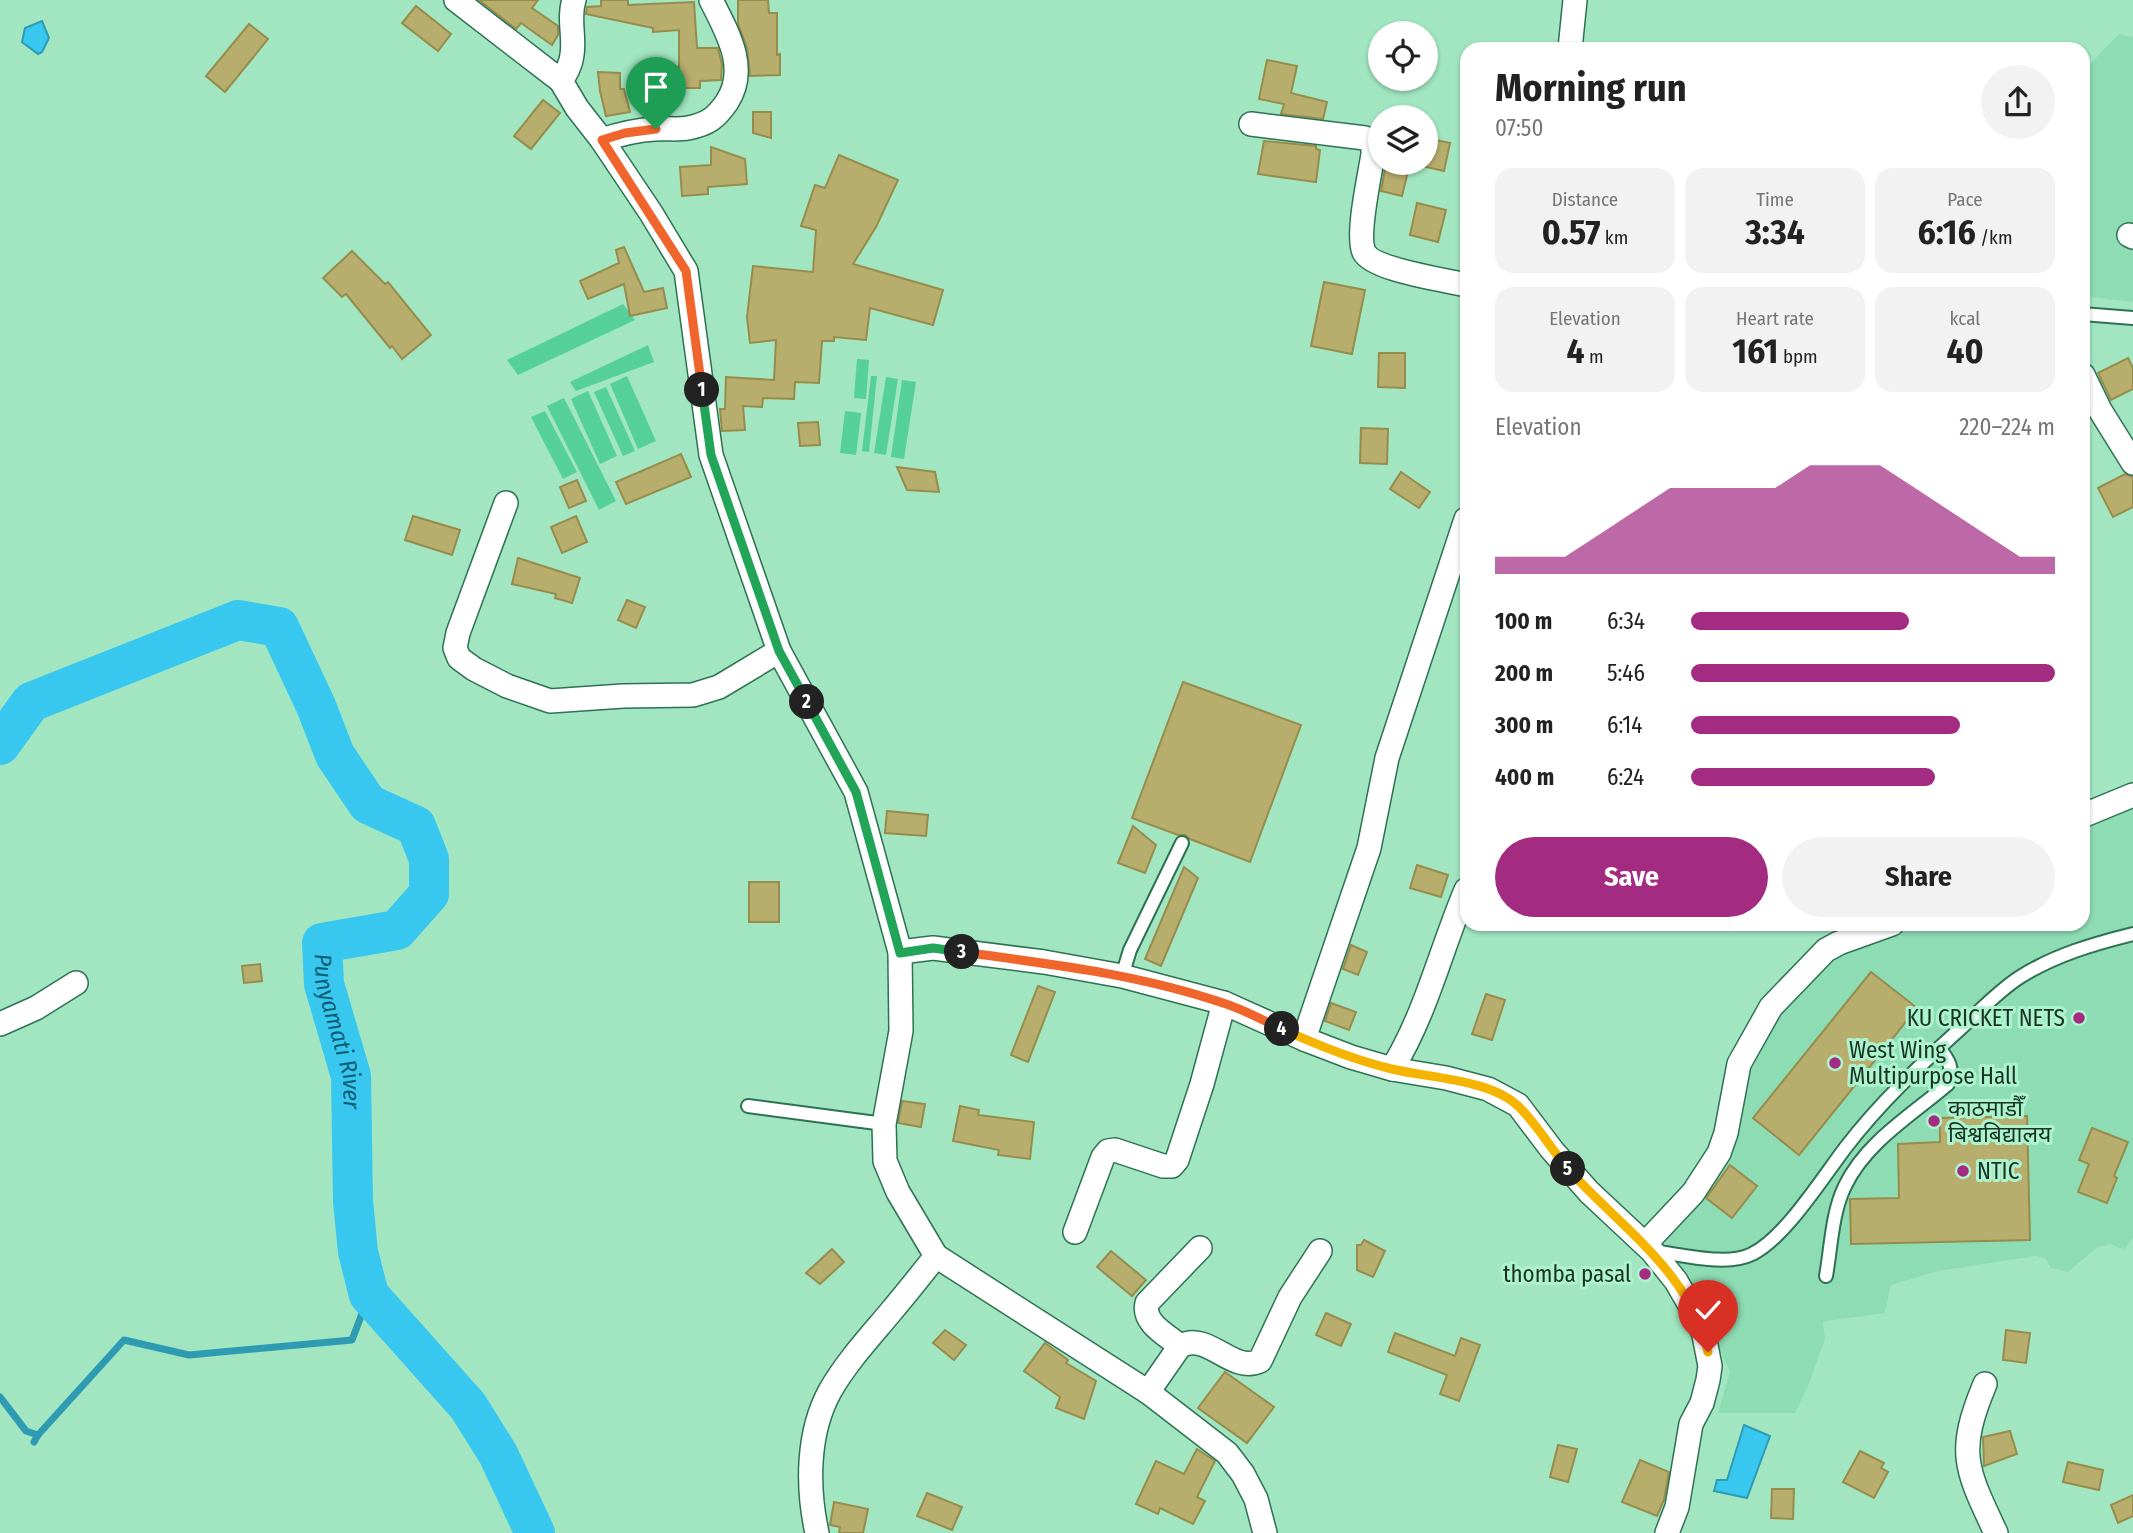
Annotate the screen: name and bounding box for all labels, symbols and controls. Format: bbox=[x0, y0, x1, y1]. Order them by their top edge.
map controls bbox=[1368, 21, 1438, 175]
button: locate bbox=[1368, 21, 1438, 91]
pin bbox=[626, 57, 686, 129]
text: Morning run bbox=[1495, 65, 1687, 111]
button: share bbox=[1981, 65, 2055, 139]
icon: arrive bbox=[637, 68, 675, 106]
button: layers bbox=[1368, 105, 1438, 175]
text: 07:50 bbox=[1495, 114, 1543, 142]
text: Distance bbox=[1552, 188, 1618, 211]
text: Time bbox=[1756, 188, 1794, 211]
text: Pace bbox=[1947, 188, 1983, 211]
text: 0.57 bbox=[1542, 211, 1600, 253]
text: 3:34 bbox=[1745, 211, 1805, 253]
text: 6:16 bbox=[1917, 211, 1976, 253]
text: km bbox=[1600, 226, 1628, 249]
text: /km bbox=[1976, 226, 2013, 249]
text: Elevation bbox=[1549, 307, 1621, 330]
text: Heart rate bbox=[1736, 307, 1814, 330]
text: kcal bbox=[1950, 307, 1980, 330]
text: 4 bbox=[1566, 330, 1584, 372]
text: 161 bbox=[1732, 330, 1778, 372]
text: 40 bbox=[1946, 330, 1984, 372]
text: m bbox=[1584, 345, 1604, 368]
text: bpm bbox=[1778, 345, 1818, 368]
pin: 1 bbox=[684, 372, 720, 408]
text: 1 bbox=[697, 378, 706, 401]
text: Elevation bbox=[1495, 413, 1582, 441]
text: 220–224 m bbox=[1959, 413, 2055, 441]
text: 100 m bbox=[1495, 607, 1552, 635]
text: 6:34 bbox=[1607, 607, 1645, 635]
text: 200 m bbox=[1495, 659, 1553, 687]
text: 5:46 bbox=[1607, 659, 1645, 687]
pin: 2 bbox=[790, 684, 824, 720]
text: 2 bbox=[802, 690, 811, 713]
text: 300 m bbox=[1495, 711, 1553, 739]
text: 6:14 bbox=[1607, 711, 1642, 739]
text: 400 m bbox=[1495, 763, 1554, 791]
text: 6:24 bbox=[1607, 763, 1644, 791]
button: Save bbox=[1495, 837, 1768, 917]
button: Share bbox=[1782, 837, 2055, 917]
pin: 3 bbox=[944, 934, 979, 970]
text: 3 bbox=[957, 940, 966, 963]
water label: Punyamati River bbox=[309, 953, 366, 1110]
place label: KU CRICKET NETS bbox=[1907, 1004, 2065, 1032]
marker: KU CRICKET NETS bbox=[2071, 1010, 2087, 1026]
pin: 4 bbox=[1264, 1012, 1300, 1046]
text: 4 bbox=[1277, 1017, 1286, 1040]
place label: West Wing Multipurpose Hall bbox=[1849, 1036, 2017, 1090]
marker: West Wing Multipurpose Hall bbox=[1827, 1055, 1843, 1071]
place label: काठमाडौँ बिश्वबिद्यालय bbox=[1948, 1094, 2052, 1148]
marker: काठमाडौँ बिश्वबिद्यालय bbox=[1926, 1113, 1942, 1129]
pin: 5 bbox=[1550, 1152, 1586, 1186]
text: 5 bbox=[1563, 1157, 1572, 1180]
place label: NTIC bbox=[1977, 1157, 2020, 1185]
marker: NTIC bbox=[1955, 1163, 1971, 1179]
place label: thomba pasal bbox=[1503, 1260, 1631, 1288]
marker: thomba pasal bbox=[1637, 1266, 1653, 1282]
pin bbox=[1678, 1280, 1738, 1352]
icon: check bbox=[1689, 1291, 1727, 1329]

